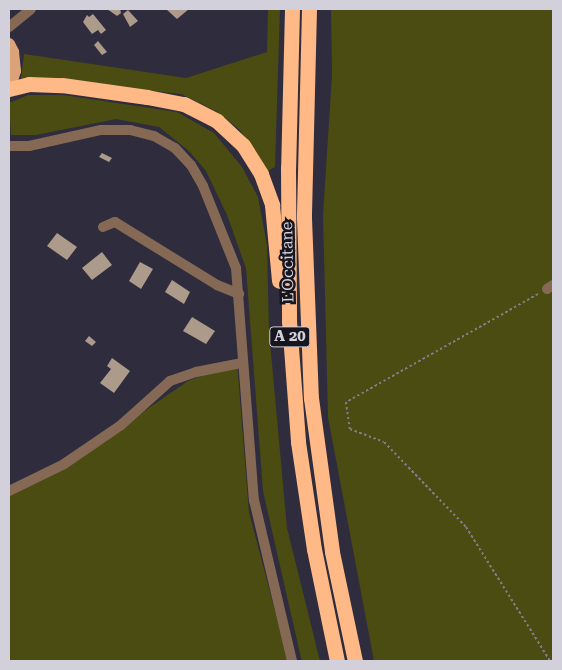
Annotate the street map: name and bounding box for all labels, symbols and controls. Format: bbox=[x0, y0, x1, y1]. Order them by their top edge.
street label: L'Occitane bbox=[278, 221, 298, 303]
road number: A 20 bbox=[269, 324, 311, 350]

